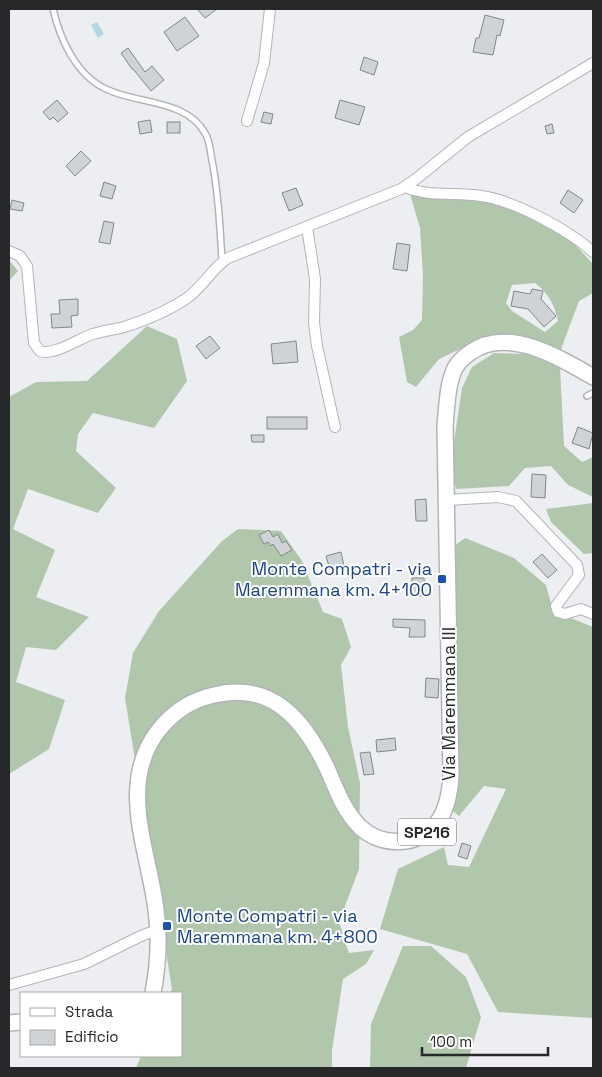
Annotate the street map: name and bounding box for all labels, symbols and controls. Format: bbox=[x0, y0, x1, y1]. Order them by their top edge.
place label: Monte Compatri - via Maremmana km. 4+100 bbox=[235, 557, 432, 601]
marker: Monte Compatri - via Maremmana km. 4+100 bbox=[436, 573, 448, 585]
street label: Via Maremmana III bbox=[437, 627, 460, 781]
road number: SP216 bbox=[398, 819, 456, 846]
place label: Monte Compatri - via Maremmana km. 4+800 bbox=[177, 904, 378, 948]
marker: Monte Compatri - via Maremmana km. 4+800 bbox=[161, 920, 173, 932]
legend bbox=[20, 992, 182, 1057]
text: Strada bbox=[65, 1002, 114, 1021]
scale bar bbox=[422, 1024, 548, 1056]
text: Edificio bbox=[65, 1027, 119, 1046]
text: 100 m bbox=[430, 1032, 472, 1051]

